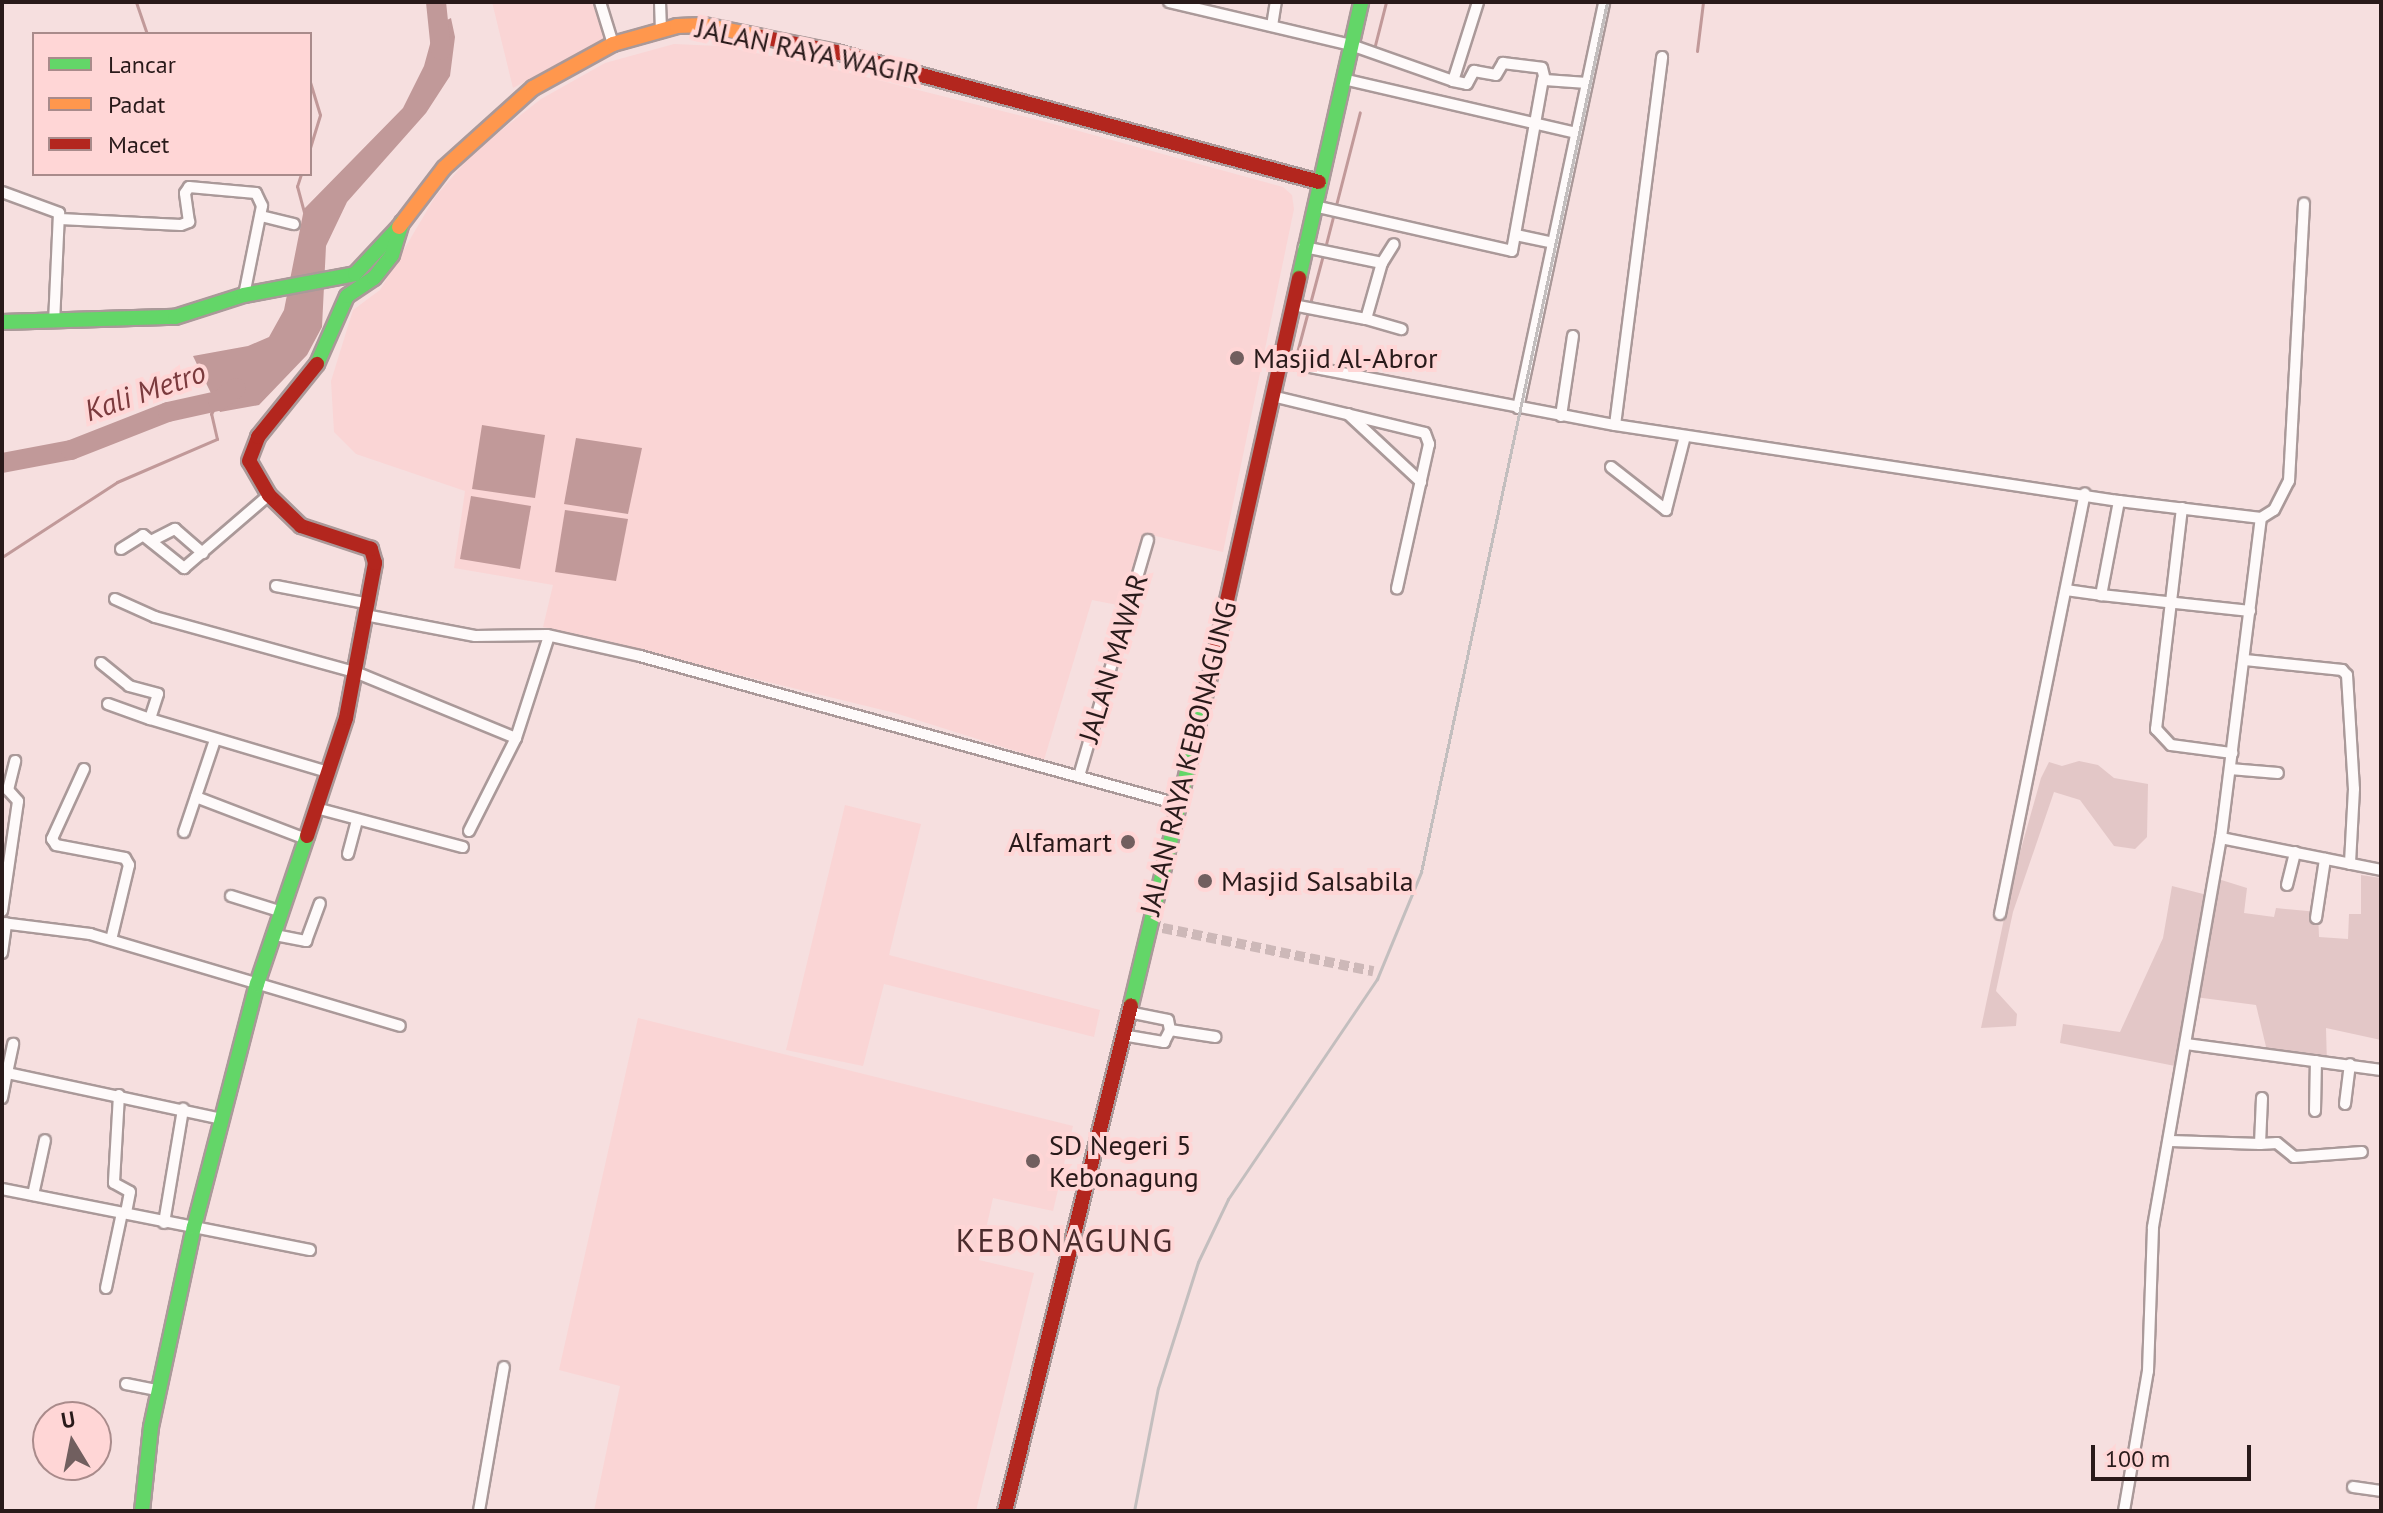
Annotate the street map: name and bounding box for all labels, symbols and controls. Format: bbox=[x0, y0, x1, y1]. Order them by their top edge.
street label: JALAN RAYA WAGIR bbox=[692, 11, 924, 91]
legend bbox=[32, 32, 312, 176]
text: Lancar bbox=[108, 49, 176, 80]
text: Padat bbox=[108, 89, 165, 120]
text: Macet bbox=[108, 129, 170, 160]
place label: Masjid Al-Abror bbox=[1253, 341, 1439, 375]
marker: Masjid Al-Abror bbox=[1228, 349, 1246, 367]
water label: Kali Metro bbox=[80, 354, 210, 428]
street label: JALAN MAWAR bbox=[1071, 569, 1155, 747]
street label: JALAN RAYA KEBONAGUNG bbox=[1133, 597, 1243, 919]
place label: Alfamart bbox=[1008, 825, 1112, 859]
marker: Alfamart bbox=[1119, 833, 1137, 851]
place label: Masjid Salsabila bbox=[1221, 864, 1414, 898]
marker: Masjid Salsabila bbox=[1196, 872, 1214, 890]
place label: SD Negeri 5 Kebonagung bbox=[1049, 1128, 1199, 1194]
marker: SD Negeri 5 Kebonagung bbox=[1024, 1152, 1042, 1170]
district label: KEBONAGUNG bbox=[956, 1221, 1174, 1259]
north arrow bbox=[32, 1401, 112, 1481]
text: U bbox=[59, 1404, 77, 1434]
scale bar bbox=[2095, 1429, 2255, 1479]
text: 100 m bbox=[2105, 1443, 2170, 1474]

